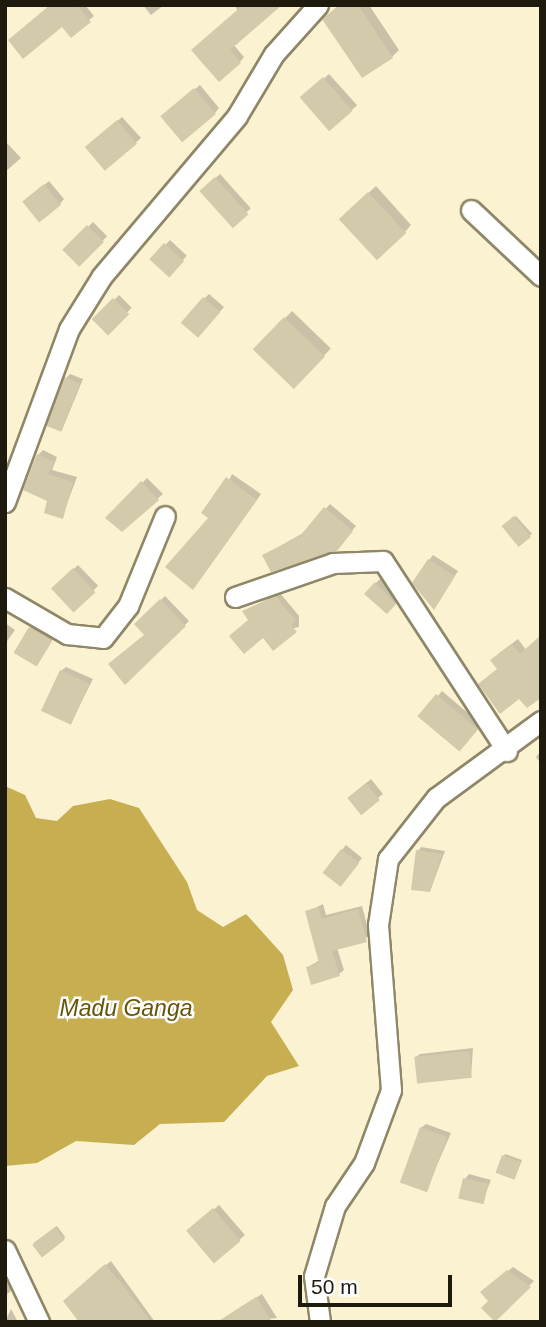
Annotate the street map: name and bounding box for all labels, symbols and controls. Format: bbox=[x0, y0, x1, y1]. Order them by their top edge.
water label: Madu Ganga bbox=[60, 994, 192, 1022]
scale bar bbox=[301, 1260, 455, 1304]
text: 50 m bbox=[311, 1275, 358, 1298]

